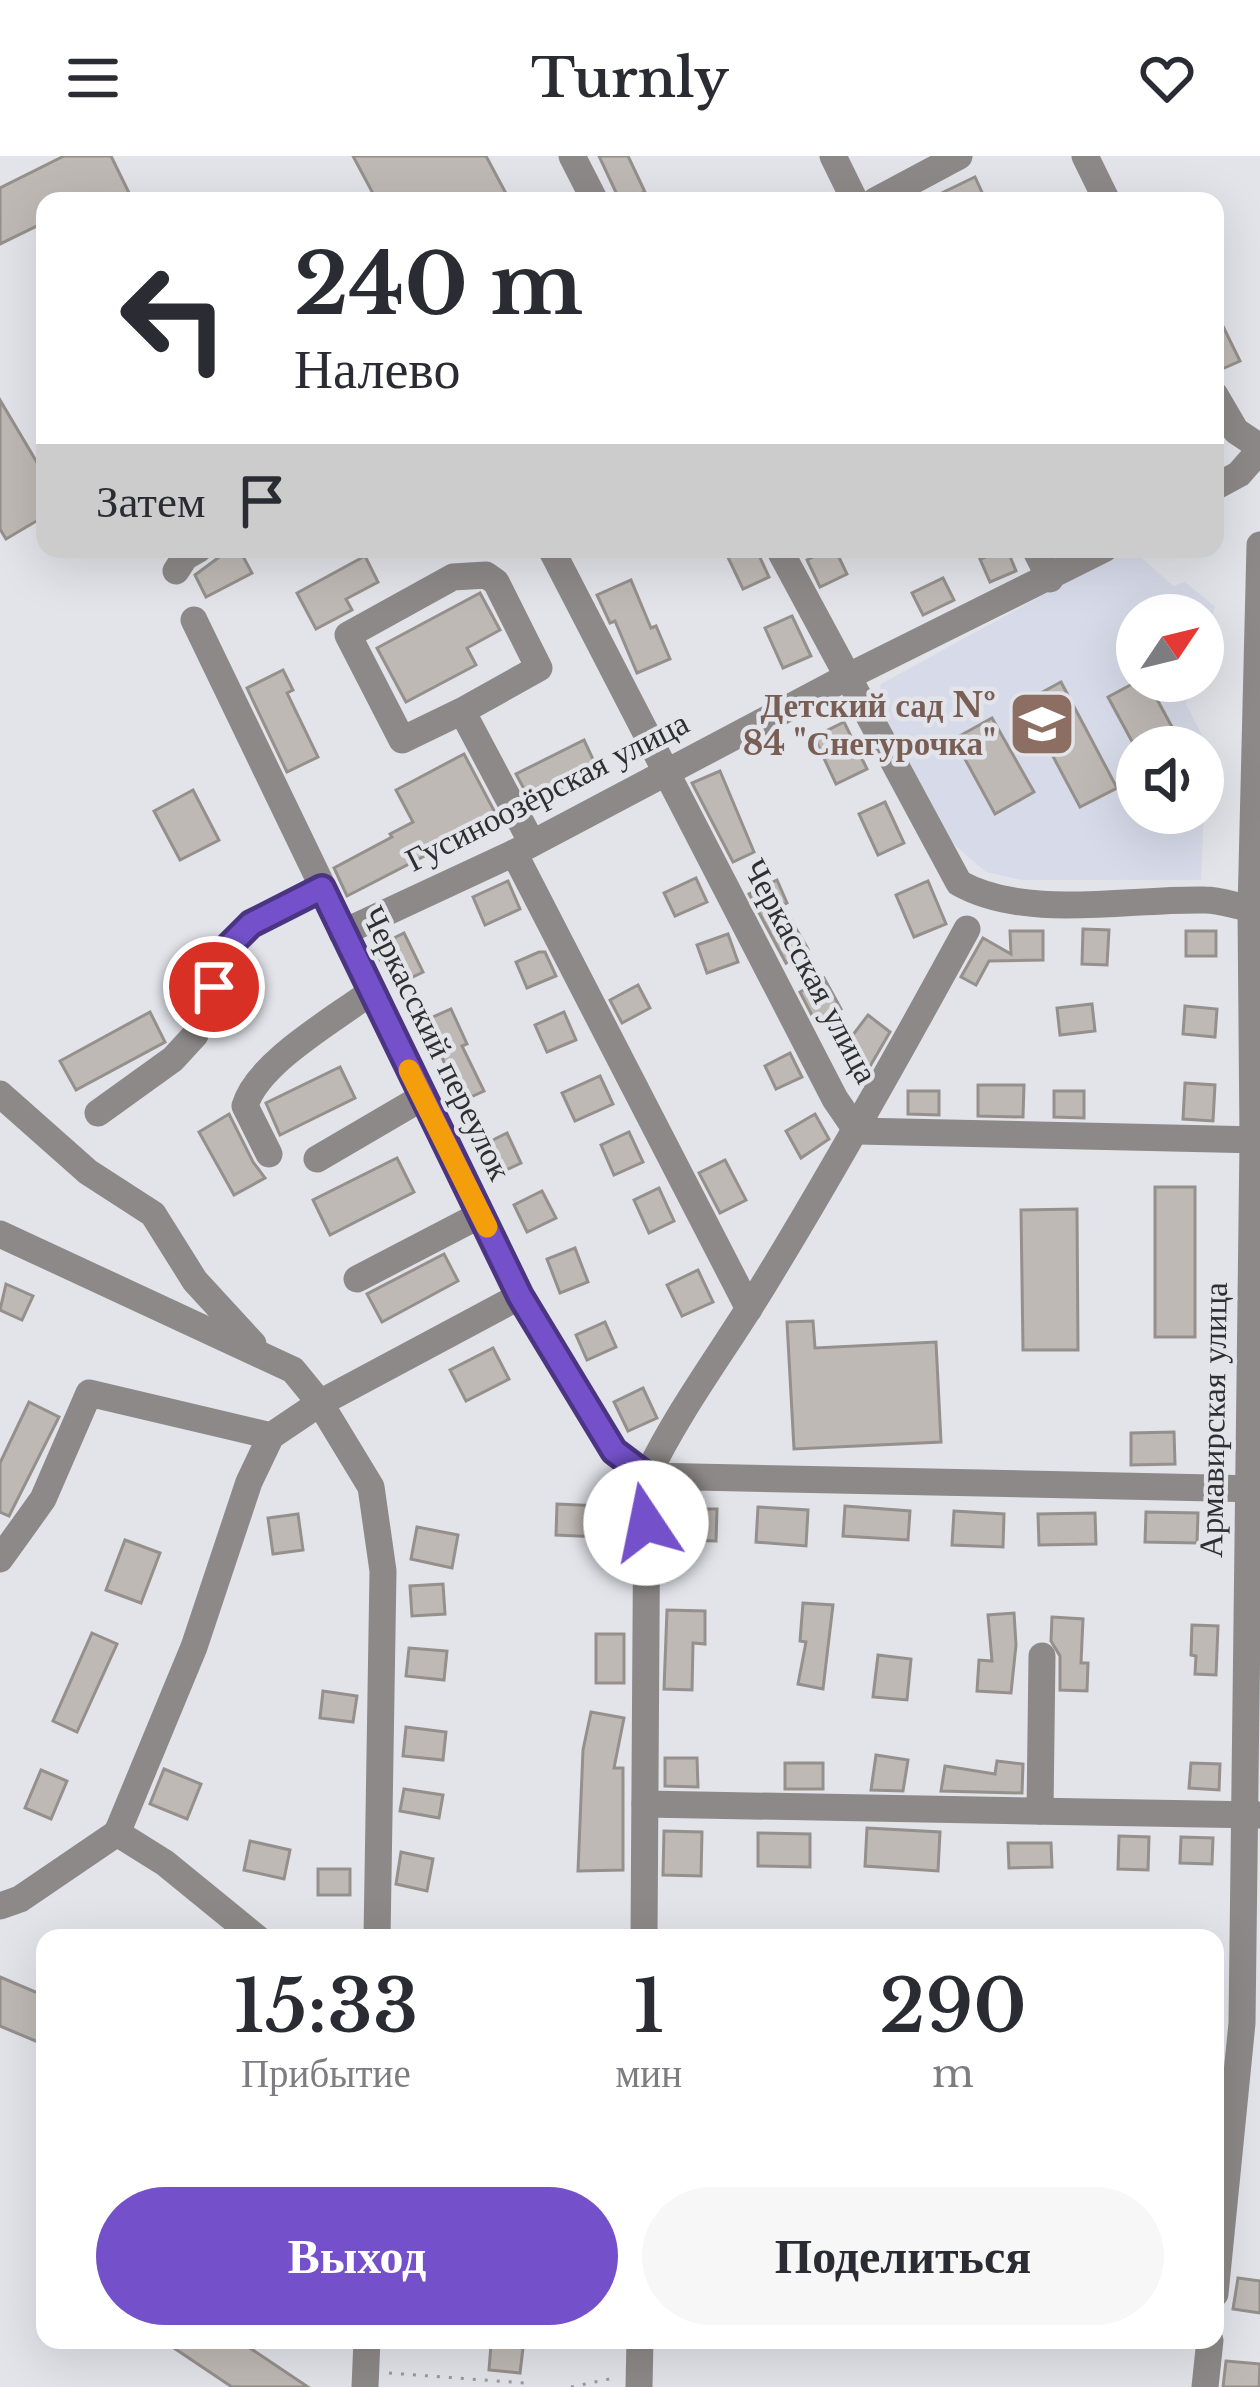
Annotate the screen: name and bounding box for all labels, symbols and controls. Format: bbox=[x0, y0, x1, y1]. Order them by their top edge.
icon: menu bbox=[60, 45, 126, 111]
text: Turnly bbox=[531, 45, 729, 112]
icon: heart bbox=[1134, 45, 1200, 111]
text: 240 m bbox=[294, 233, 583, 337]
icon: left bbox=[96, 240, 252, 396]
text: Налево bbox=[294, 336, 460, 403]
icon: arrive bbox=[229, 468, 295, 534]
text: Затем bbox=[96, 473, 205, 529]
north arrow bbox=[1116, 594, 1224, 702]
map controls bbox=[1116, 594, 1224, 834]
place label: Детский сад № 84 "Снегурочка" bbox=[743, 685, 996, 764]
school or university icon: Детский сад № 84 "Снегурочка" bbox=[1007, 689, 1077, 759]
street label: Гусиноозёрская улица bbox=[399, 702, 696, 880]
button: sound bbox=[1116, 726, 1224, 834]
street label: Черкасская улица bbox=[735, 852, 888, 1091]
street label: Черкасский переулок bbox=[353, 899, 522, 1187]
pin bbox=[163, 936, 265, 1038]
icon: arrive bbox=[181, 954, 247, 1020]
street label: Армавирская улица bbox=[1190, 1281, 1236, 1558]
position arrow bbox=[583, 1460, 709, 1586]
text: 15:33 bbox=[233, 1962, 418, 2051]
text: 1 bbox=[633, 1962, 665, 2051]
text: 290 bbox=[879, 1962, 1027, 2051]
text: Прибытие bbox=[241, 2049, 411, 2098]
text: мин bbox=[616, 2049, 682, 2098]
text: m bbox=[932, 2049, 974, 2098]
button: Выход bbox=[96, 2187, 618, 2325]
button: Поделиться bbox=[642, 2187, 1164, 2325]

